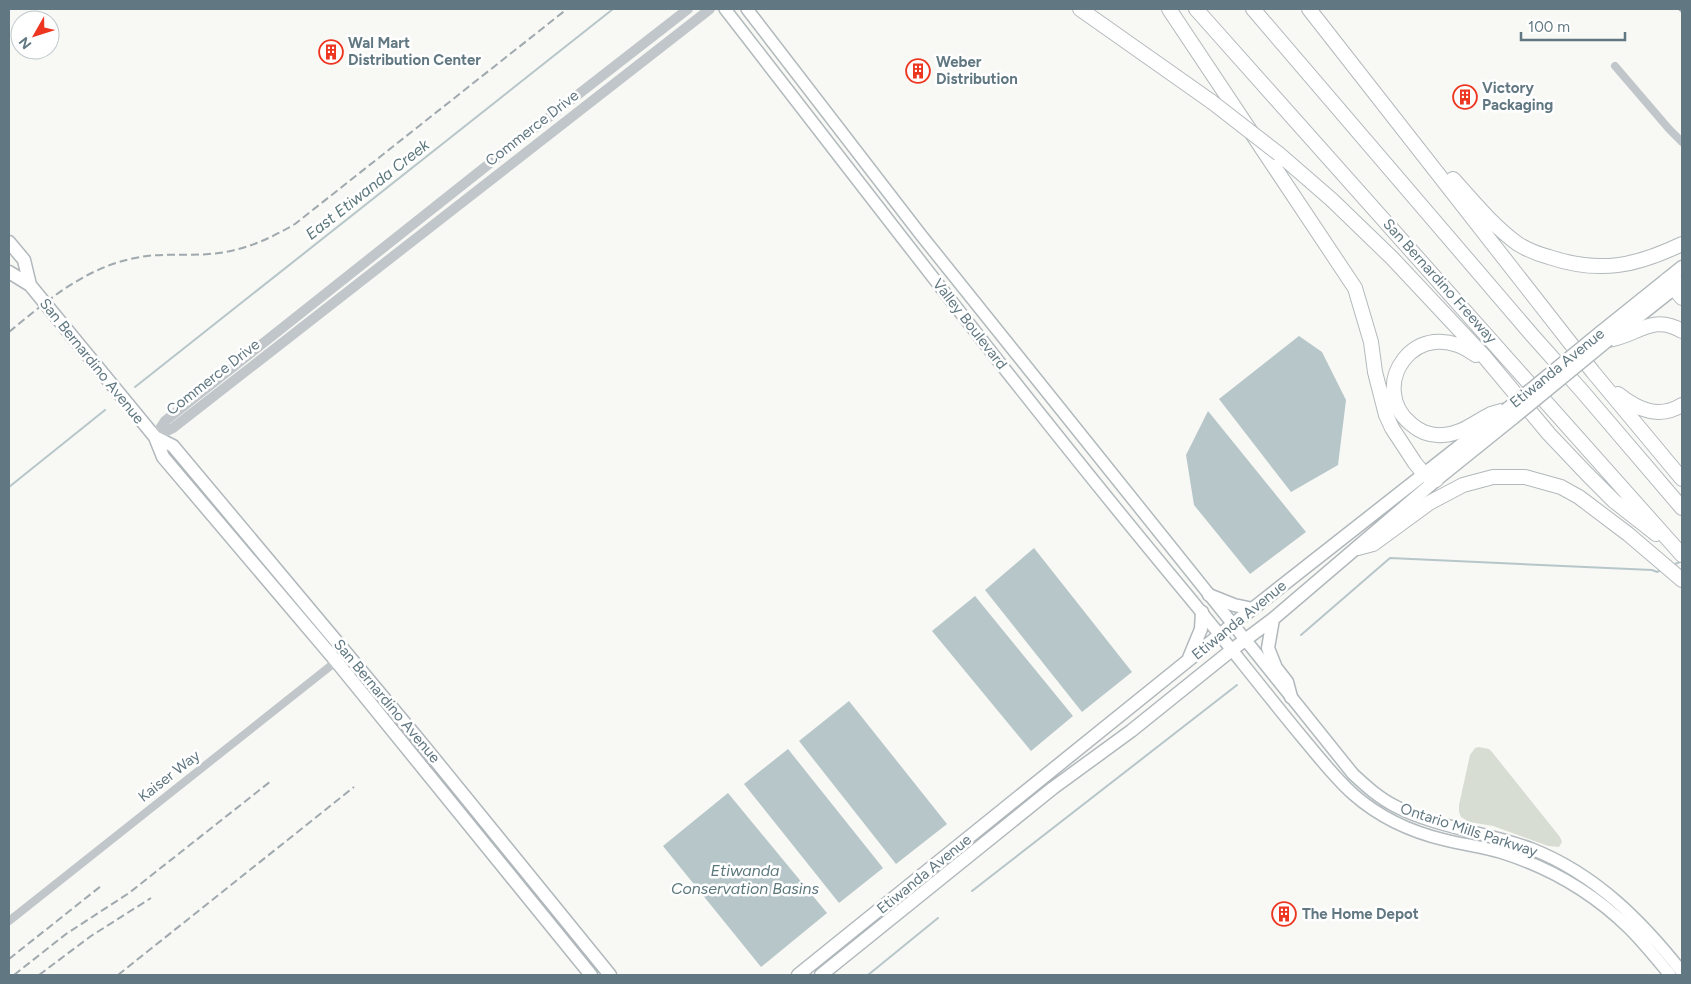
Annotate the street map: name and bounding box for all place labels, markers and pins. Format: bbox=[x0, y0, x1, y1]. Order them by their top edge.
place label: Wal Mart Distribution Center bbox=[348, 34, 481, 69]
building icon: Wal Mart Distribution Center bbox=[318, 39, 344, 65]
place label: Weber Distribution bbox=[936, 53, 1018, 88]
building icon: Weber Distribution bbox=[905, 58, 931, 84]
place label: Victory Packaging bbox=[1482, 79, 1553, 114]
building icon: Victory Packaging bbox=[1452, 84, 1478, 110]
building icon: The Home Depot bbox=[1271, 901, 1297, 927]
place label: The Home Depot bbox=[1302, 905, 1419, 923]

